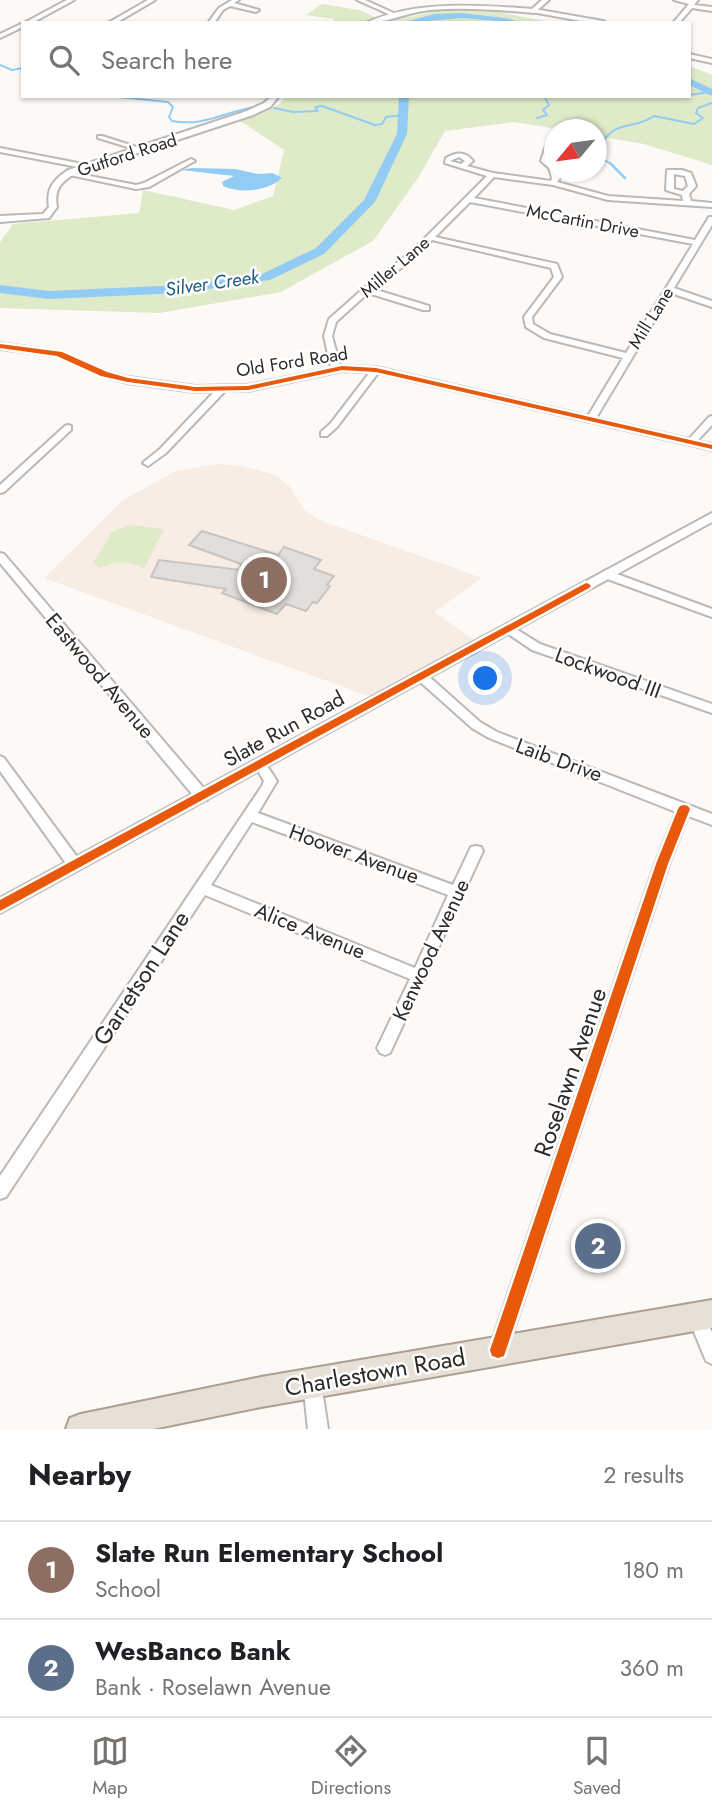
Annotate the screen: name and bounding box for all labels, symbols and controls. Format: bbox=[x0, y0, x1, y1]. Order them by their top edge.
search box bbox=[21, 21, 691, 98]
icon: search bbox=[45, 41, 83, 79]
text: Search here bbox=[101, 41, 233, 79]
north arrow bbox=[544, 119, 607, 182]
street label: Gutford Road bbox=[74, 127, 180, 183]
street label: McCartin Drive bbox=[524, 197, 642, 245]
street label: Miller Lane bbox=[355, 230, 435, 304]
water label: Silver Creek bbox=[163, 263, 261, 303]
street label: Mill Lane bbox=[622, 282, 680, 354]
street label: Old Ford Road bbox=[234, 340, 350, 384]
pin: 1 bbox=[241, 554, 287, 606]
street label: Eastwood Avenue bbox=[38, 607, 162, 745]
street label: Lockwood III bbox=[551, 640, 665, 706]
your location bbox=[468, 661, 502, 695]
street label: Slate Run Road bbox=[218, 683, 350, 775]
street label: Laib Drive bbox=[512, 731, 607, 790]
street label: Hoover Avenue bbox=[285, 817, 423, 891]
street label: Kenwood Avenue bbox=[385, 874, 477, 1026]
street label: Alice Avenue bbox=[250, 895, 370, 967]
street label: Garretson Lane bbox=[84, 904, 198, 1052]
street label: Roselawn Avenue bbox=[525, 983, 615, 1161]
pin: 2 bbox=[575, 1220, 621, 1272]
street label: Charlestown Road bbox=[282, 1339, 468, 1405]
text: Nearby bbox=[28, 1453, 131, 1496]
text: 2 results bbox=[603, 1458, 684, 1492]
text: Slate Run Elementary School bbox=[95, 1534, 443, 1572]
text: 1 bbox=[45, 1553, 57, 1587]
text: 180 m bbox=[622, 1553, 684, 1587]
text: School bbox=[95, 1572, 161, 1606]
text: WesBanco Bank bbox=[95, 1632, 291, 1670]
text: 2 bbox=[43, 1651, 59, 1685]
text: 360 m bbox=[620, 1651, 684, 1685]
text: Bank · Roselawn Avenue bbox=[95, 1670, 331, 1704]
tab: Map bbox=[91, 1732, 129, 1801]
tab: Directions bbox=[311, 1732, 391, 1801]
tab: Saved bbox=[573, 1732, 621, 1801]

